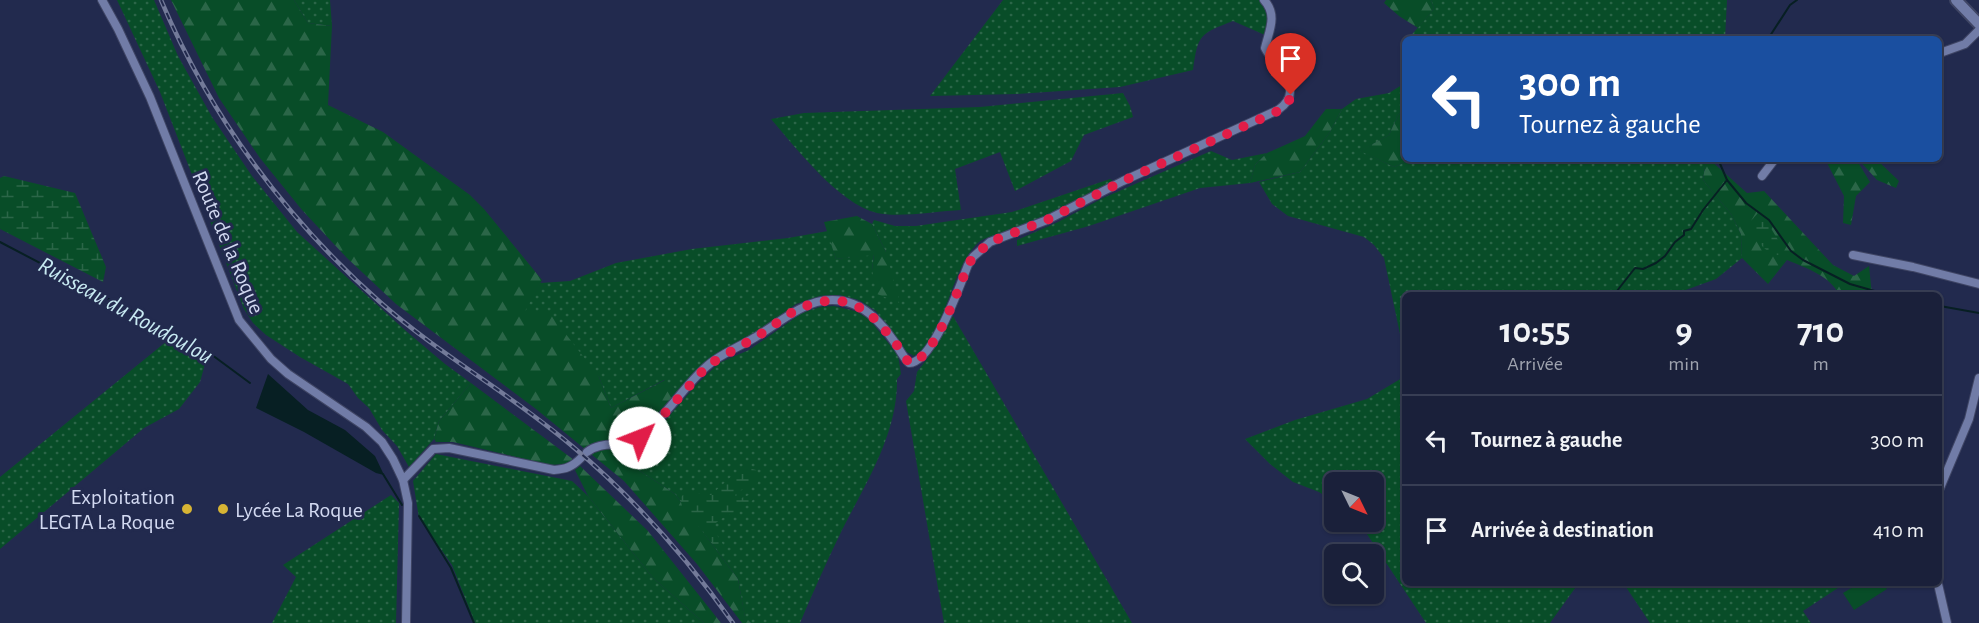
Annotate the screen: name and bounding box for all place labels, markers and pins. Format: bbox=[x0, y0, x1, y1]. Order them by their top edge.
pin bbox=[1265, 33, 1316, 95]
place label: Exploitation LEGTA La Roque bbox=[39, 486, 175, 533]
place label: Lycée La Roque bbox=[235, 499, 363, 521]
marker: Exploitation LEGTA La Roque bbox=[180, 502, 194, 516]
marker: Lycée La Roque bbox=[216, 502, 230, 516]

